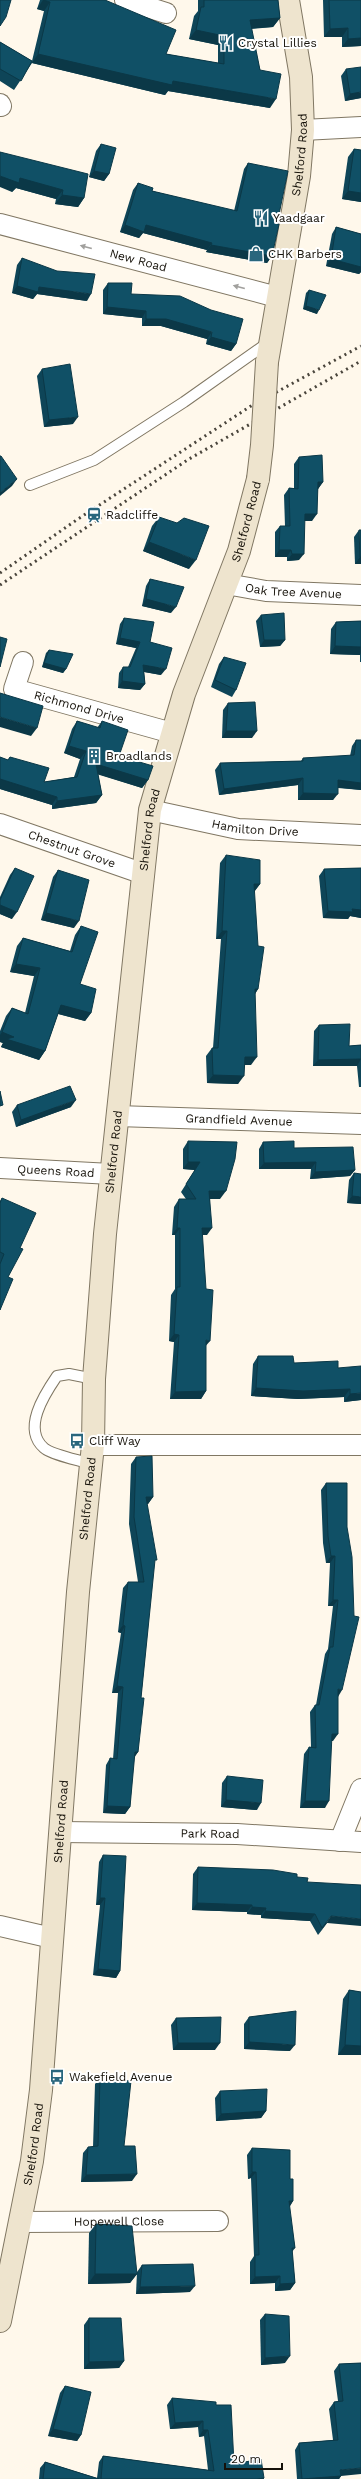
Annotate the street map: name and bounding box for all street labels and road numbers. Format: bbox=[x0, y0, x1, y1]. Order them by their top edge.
street label: Shelford Road bbox=[289, 113, 310, 197]
street label: New Road bbox=[108, 246, 168, 275]
street label: Shelford Road bbox=[228, 480, 264, 564]
street label: Oak Tree Avenue bbox=[244, 580, 342, 601]
street label: Richmond Drive bbox=[32, 688, 126, 726]
street label: Shelford Road bbox=[137, 787, 163, 872]
street label: Hamilton Drive bbox=[210, 817, 299, 839]
street label: Chestnut Grove bbox=[26, 827, 117, 871]
street label: Shelford Road bbox=[102, 1110, 125, 1194]
street label: Grandfield Avenue bbox=[185, 1111, 293, 1129]
street label: Queens Road bbox=[17, 1162, 95, 1180]
street label: Shelford Road bbox=[76, 1457, 99, 1541]
street label: Shelford Road bbox=[51, 1779, 71, 1863]
street label: Park Road bbox=[180, 1826, 240, 1841]
street label: Shelford Road bbox=[20, 2102, 46, 2187]
street label: Hopewell Close bbox=[74, 2214, 164, 2229]

